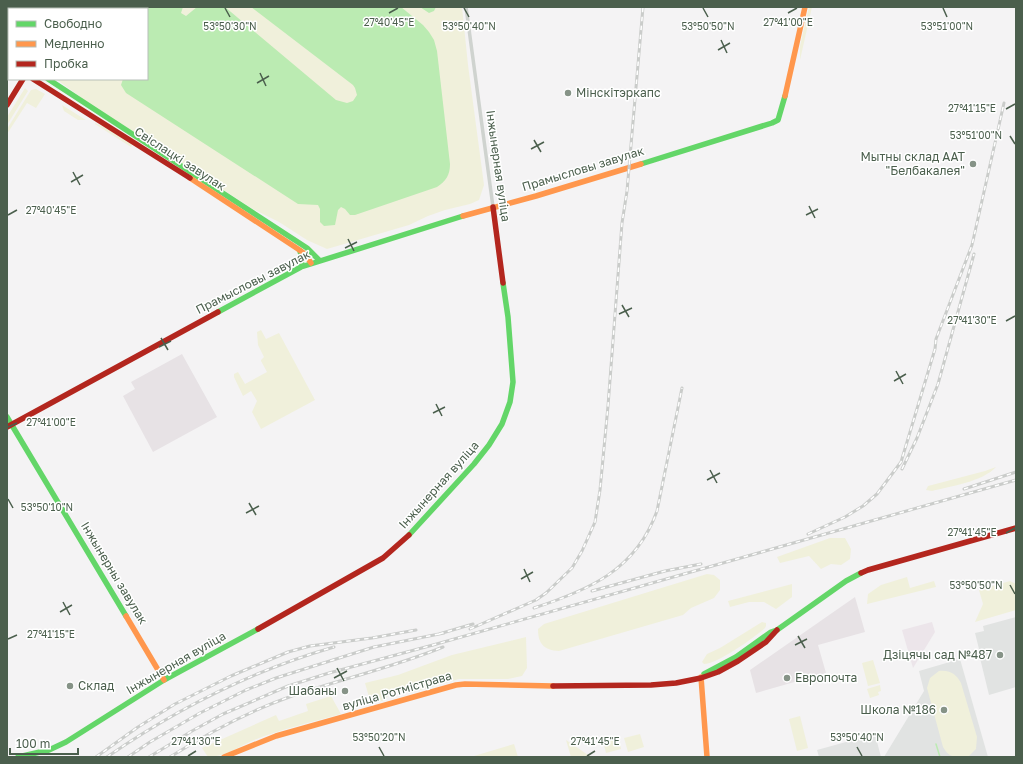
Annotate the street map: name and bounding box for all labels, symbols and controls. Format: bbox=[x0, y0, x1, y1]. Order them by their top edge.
legend bbox=[8, 8, 148, 80]
text: Свободно bbox=[44, 16, 102, 31]
text: 27°40'45"E bbox=[364, 16, 414, 28]
text: 27°41'00"E bbox=[763, 16, 813, 28]
text: 53°50'30"N bbox=[203, 20, 257, 32]
text: 53°50'40"N bbox=[442, 20, 496, 32]
text: 53°50'50"N bbox=[681, 20, 735, 32]
text: 53°51'00"N bbox=[921, 20, 973, 32]
text: Медленно bbox=[44, 36, 104, 51]
text: Пробка bbox=[44, 56, 88, 71]
place label: Мінскітэркапс bbox=[576, 85, 661, 100]
marker: Мінскітэркапс bbox=[563, 88, 573, 98]
text: 27°41'15"E bbox=[948, 102, 996, 114]
street label: Інжынерная вуліца bbox=[483, 109, 514, 223]
street label: Свіслацкі завулак bbox=[132, 123, 229, 194]
text: 53°51'00"N bbox=[950, 129, 1002, 141]
street label: Прамысловы завулак bbox=[520, 143, 646, 194]
place label: Мытны склад ААТ "Белбакалея" bbox=[860, 149, 966, 178]
marker: Мытны склад ААТ "Белбакалея" bbox=[968, 159, 978, 169]
text: 27°40'45"E bbox=[26, 204, 76, 216]
street label: Прамысловы завулак bbox=[193, 246, 313, 317]
text: 27°41'30"E bbox=[947, 314, 997, 326]
text: 27°41'00"E bbox=[26, 416, 76, 428]
street label: Інжынерная вуліца bbox=[395, 438, 482, 532]
text: 53°50'10"N bbox=[21, 501, 73, 513]
street label: Інжынерны завулак bbox=[78, 519, 151, 627]
text: 27°41'45"E bbox=[947, 526, 997, 538]
text: 53°50'50"N bbox=[949, 579, 1003, 591]
text: 27°41'15"E bbox=[27, 628, 75, 640]
street label: Інжынерная вуліца bbox=[123, 628, 228, 697]
place label: Дзіцячы сад №487 bbox=[883, 647, 992, 662]
marker: Дзіцячы сад №487 bbox=[995, 650, 1005, 660]
street label: вуліца Ротмістрава bbox=[340, 668, 453, 713]
place label: Европочта bbox=[795, 670, 857, 685]
marker: Европочта bbox=[782, 673, 792, 683]
place label: Склад bbox=[78, 678, 114, 693]
marker: Склад bbox=[65, 681, 75, 691]
place label: Шабаны bbox=[289, 683, 337, 698]
marker: Шабаны bbox=[340, 686, 350, 696]
place label: Школа №186 bbox=[860, 702, 936, 717]
marker: Школа №186 bbox=[939, 705, 949, 715]
scale bar bbox=[10, 730, 78, 756]
text: 53°50'20"N bbox=[352, 731, 406, 743]
text: 53°50'40"N bbox=[830, 731, 884, 743]
text: 27°41'30"E bbox=[171, 735, 221, 747]
text: 27°41'45"E bbox=[570, 735, 620, 747]
text: 100 m bbox=[16, 736, 50, 751]

